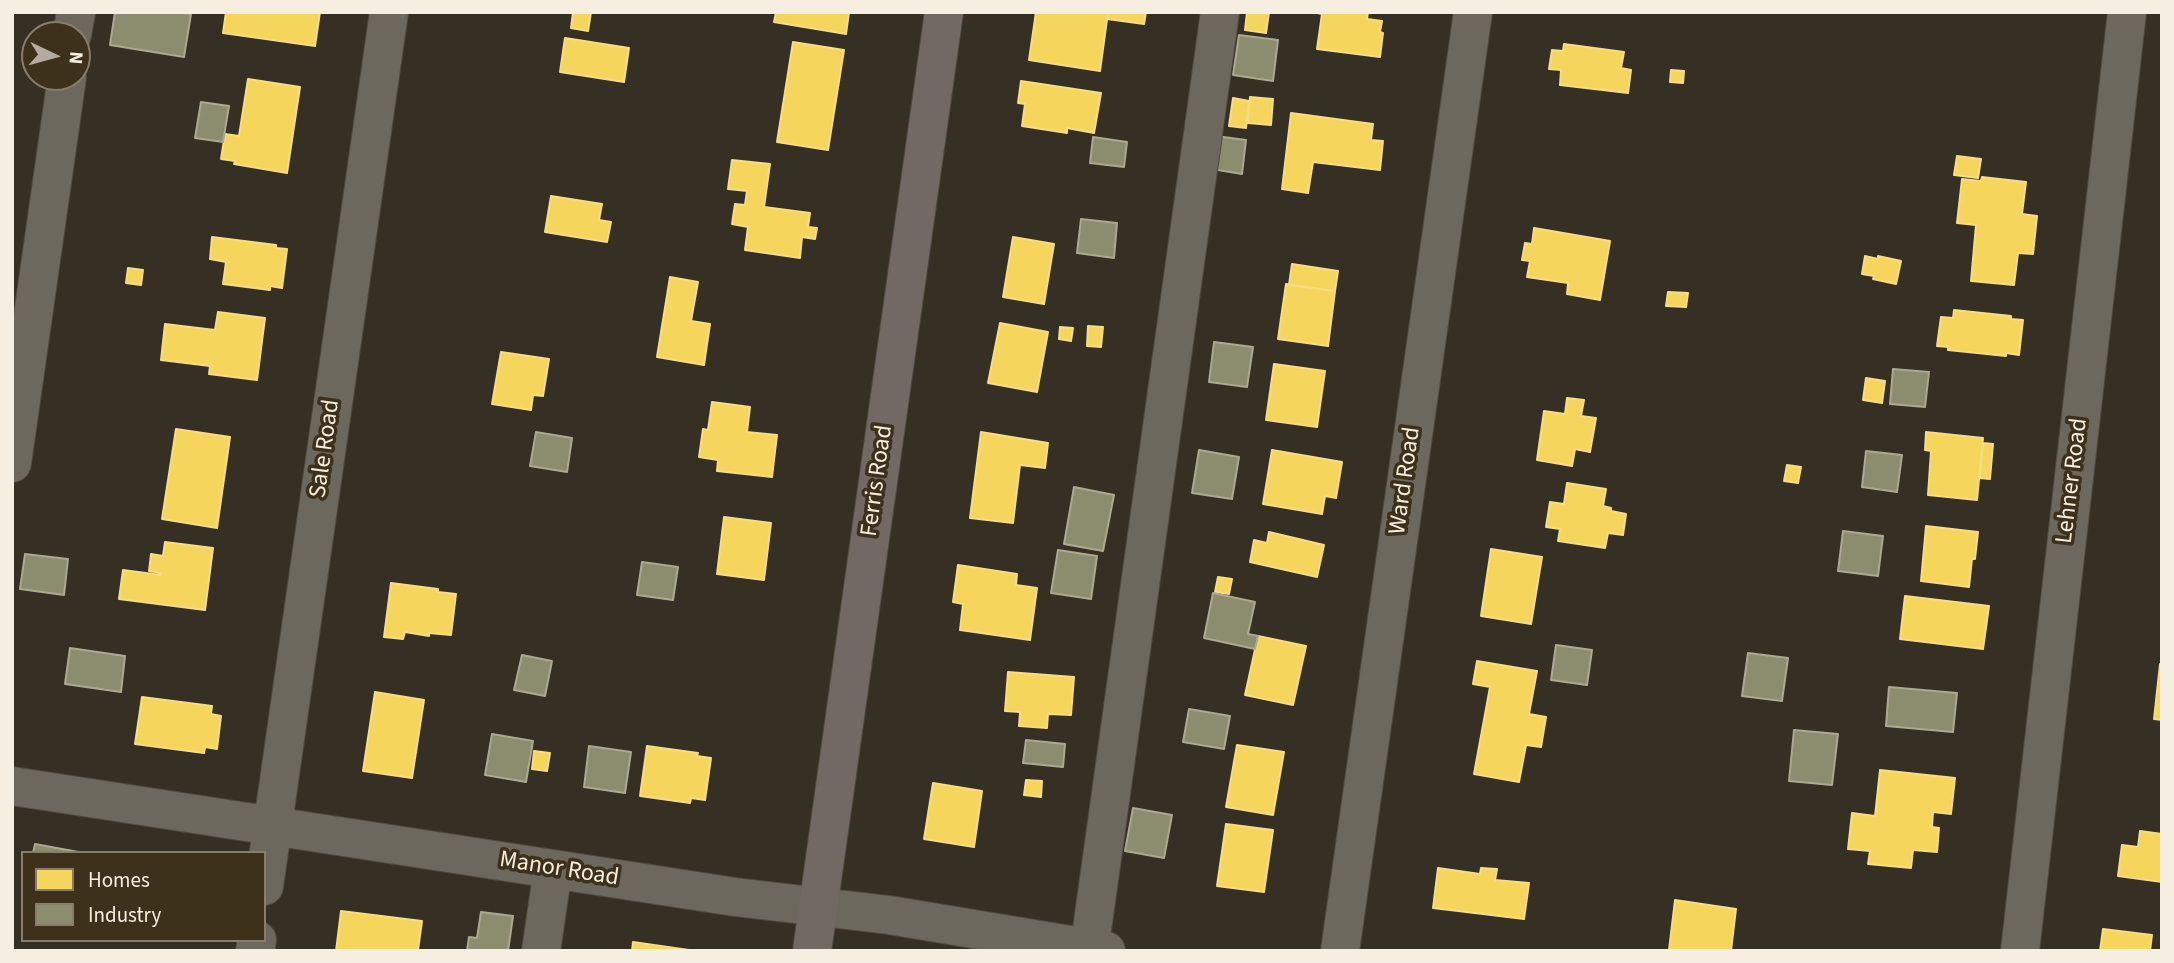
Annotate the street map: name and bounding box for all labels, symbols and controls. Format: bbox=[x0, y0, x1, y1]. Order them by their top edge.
north arrow bbox=[21, 21, 91, 91]
text: N bbox=[61, 50, 89, 65]
street label: Sale Road bbox=[305, 398, 347, 500]
street label: Lehner Road bbox=[2051, 417, 2095, 545]
street label: Ferris Road bbox=[856, 423, 900, 539]
street label: Ward Road bbox=[1384, 425, 1428, 537]
street label: Manor Road bbox=[497, 846, 621, 894]
legend bbox=[21, 851, 266, 942]
text: Homes bbox=[88, 865, 150, 895]
text: Industry bbox=[88, 900, 161, 930]

